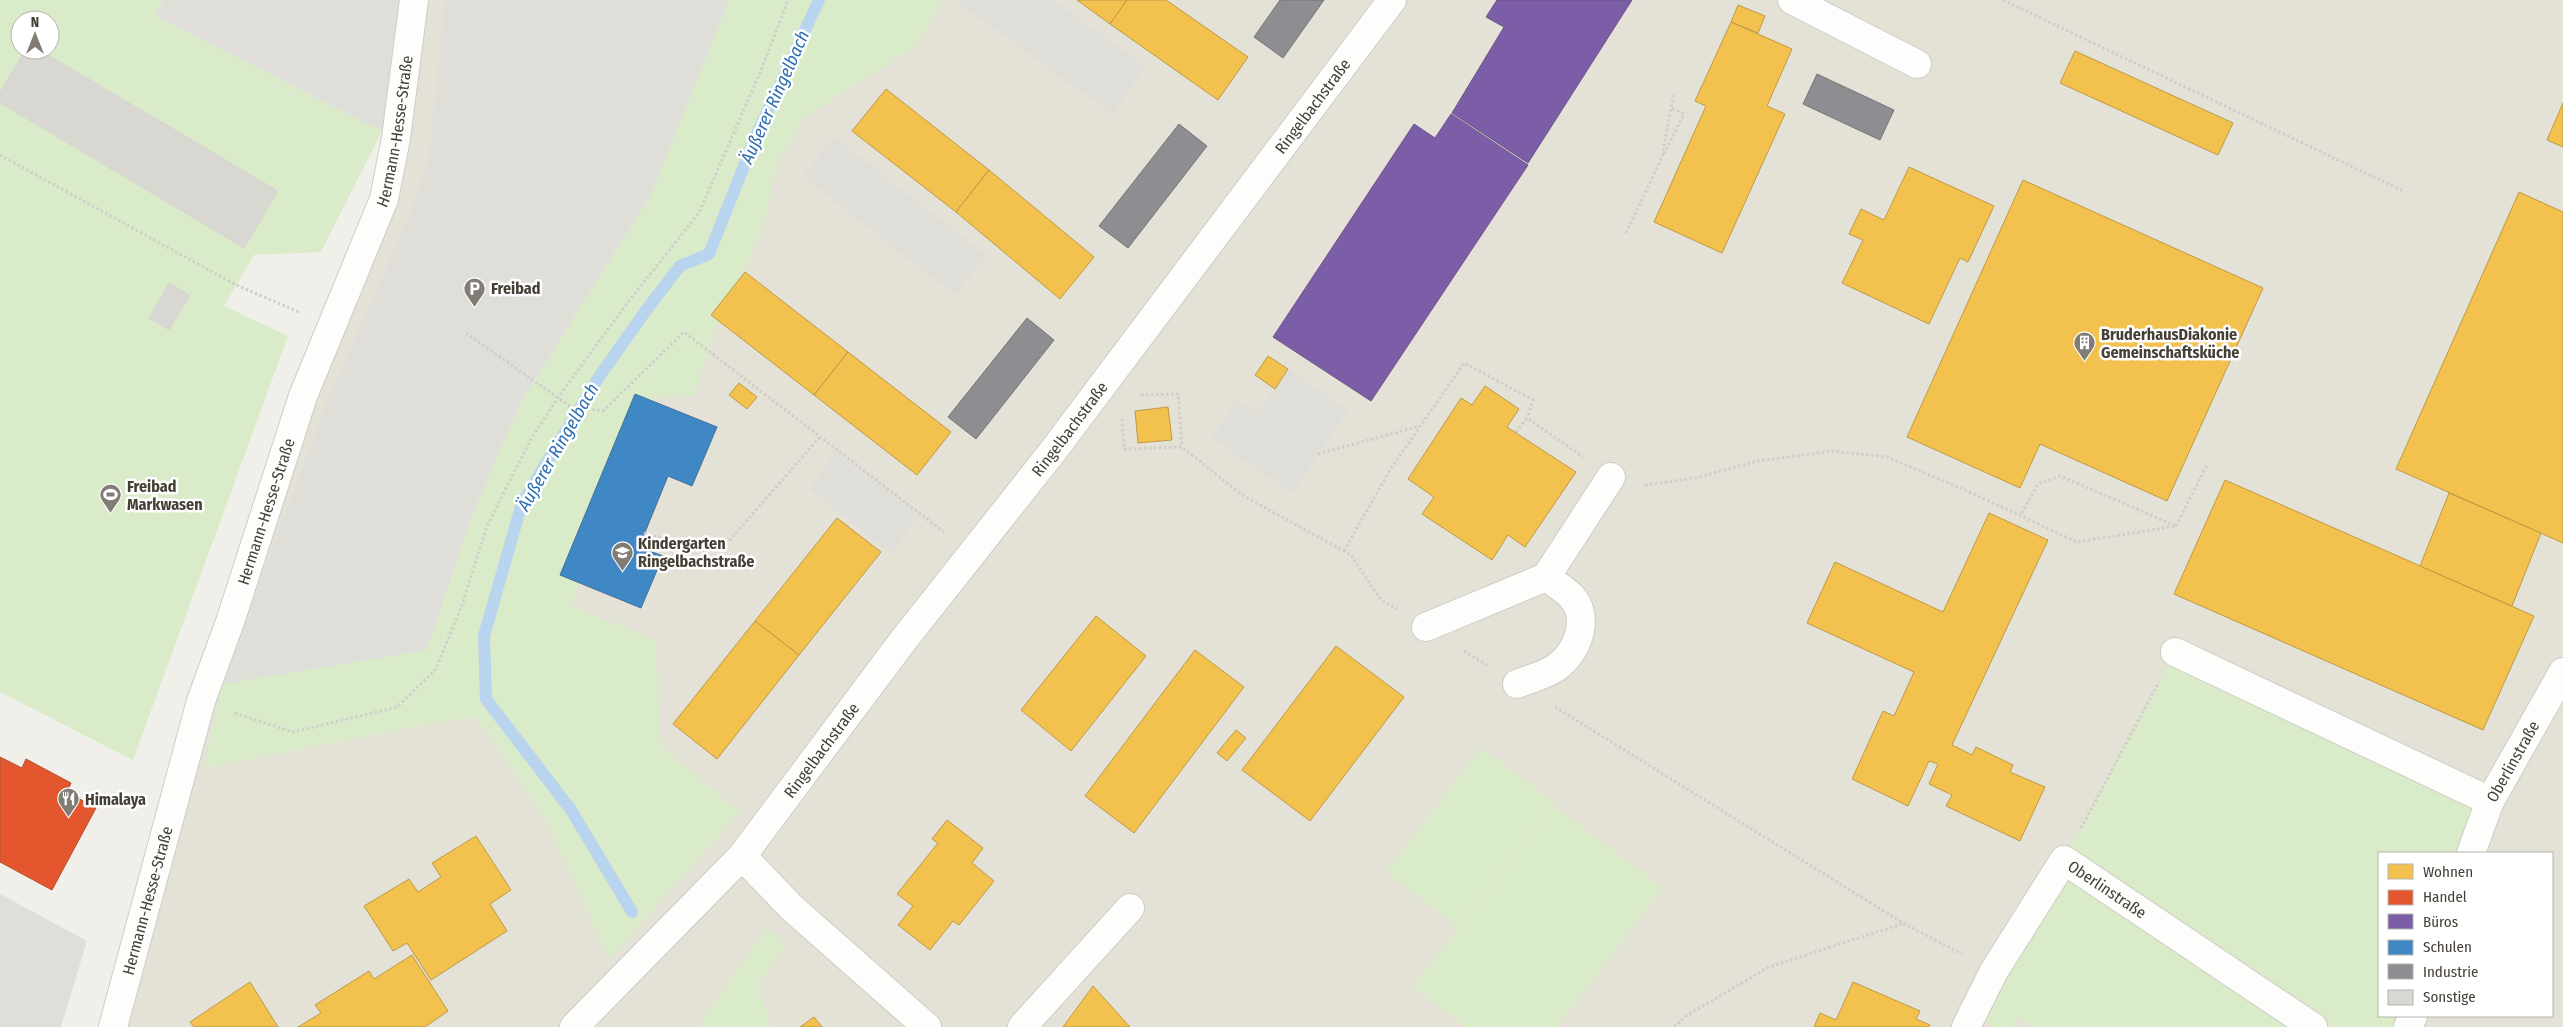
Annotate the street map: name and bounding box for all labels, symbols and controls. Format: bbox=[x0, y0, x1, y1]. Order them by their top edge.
north arrow bbox=[10, 10, 60, 60]
text: N bbox=[31, 14, 39, 31]
water label: Äußerer Ringelbach bbox=[735, 27, 814, 168]
street label: Hermann-Hesse-Straße bbox=[372, 54, 416, 210]
street label: Ringelbachstraße bbox=[1271, 55, 1354, 157]
parking icon: Freibad bbox=[463, 276, 487, 307]
place label: Freibad bbox=[491, 279, 540, 298]
place label: BruderhausDiakonie Gemeinschaftsküche bbox=[2101, 325, 2239, 362]
building icon: BruderhausDiakonie Gemeinschaftsküche bbox=[2073, 331, 2097, 362]
street label: Ringelbachstraße bbox=[1027, 378, 1111, 480]
water label: Äußerer Ringelbach bbox=[512, 379, 603, 516]
street label: Hermann-Hesse-Straße bbox=[233, 436, 298, 587]
place label: Freibad Markwasen bbox=[127, 477, 203, 514]
sports icon: Freibad Markwasen bbox=[99, 483, 123, 514]
place label: Kindergarten Ringelbachstraße bbox=[638, 534, 754, 571]
school or university icon: Kindergarten Ringelbachstraße bbox=[610, 540, 634, 571]
street label: Ringelbachstraße bbox=[780, 699, 863, 801]
street label: Oberlinstraße bbox=[2482, 717, 2543, 805]
restaurant icon: Himalaya bbox=[57, 787, 81, 818]
place label: Himalaya bbox=[85, 790, 146, 809]
street label: Hermann-Hesse-Straße bbox=[118, 824, 176, 977]
legend bbox=[2378, 852, 2553, 1017]
street label: Oberlinstraße bbox=[2065, 856, 2150, 922]
text: Wohnen bbox=[2423, 863, 2473, 881]
text: Handel bbox=[2423, 888, 2467, 906]
text: Büros bbox=[2423, 913, 2458, 931]
text: Schulen bbox=[2423, 938, 2472, 956]
text: Industrie bbox=[2423, 963, 2478, 981]
text: Sonstige bbox=[2423, 988, 2476, 1006]

